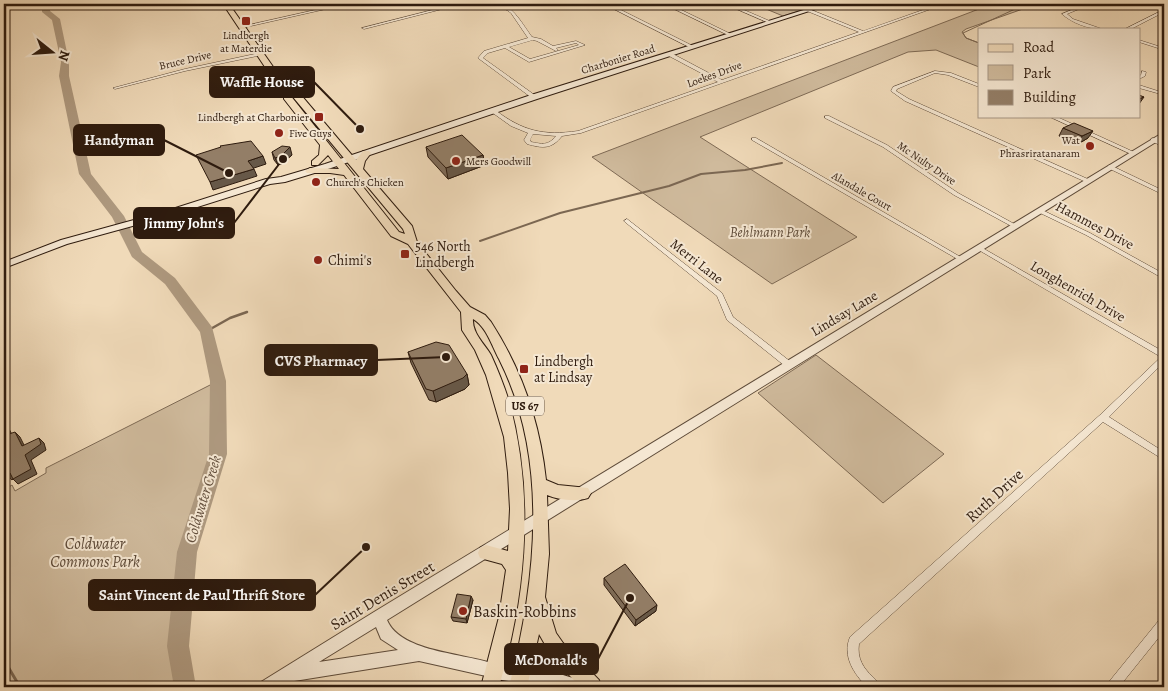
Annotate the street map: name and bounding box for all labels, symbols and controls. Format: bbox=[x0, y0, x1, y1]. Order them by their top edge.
marker: Lindbergh at Materdie bbox=[240, 15, 252, 27]
north arrow bbox=[28, 28, 78, 78]
place label: Lindbergh at Materdie bbox=[220, 28, 272, 56]
legend bbox=[978, 28, 1140, 118]
text: Road bbox=[1023, 37, 1055, 57]
street label: Charbonier Road bbox=[579, 41, 657, 78]
street label: Bruce Drive bbox=[158, 47, 213, 74]
text: N bbox=[53, 48, 75, 63]
street label: Loekes Drive bbox=[685, 58, 744, 91]
text: Park bbox=[1023, 63, 1052, 83]
callout: Waffle House bbox=[210, 67, 314, 97]
text: Waffle House bbox=[219, 72, 304, 92]
text: Building bbox=[1023, 87, 1076, 107]
place label: Lindbergh at Charbonier bbox=[198, 110, 309, 125]
marker: Lindbergh at Charbonier bbox=[313, 111, 325, 123]
callout: Handyman bbox=[74, 125, 164, 155]
place label: Five Guys bbox=[289, 126, 332, 141]
marker: Five Guys bbox=[273, 127, 285, 139]
text: Handyman bbox=[84, 130, 155, 150]
place label: Wat Phrasriratanaram bbox=[1000, 133, 1080, 161]
street label: Mc Nulty Drive bbox=[894, 138, 959, 189]
marker: Wat Phrasriratanaram bbox=[1084, 140, 1096, 152]
place label: Mers Goodwill bbox=[466, 154, 531, 169]
marker: Mers Goodwill bbox=[450, 155, 462, 167]
street label: Alandale Court bbox=[828, 168, 895, 215]
place label: Church's Chicken bbox=[326, 175, 404, 190]
marker: Church's Chicken bbox=[310, 176, 322, 188]
street label: Hammes Drive bbox=[1052, 197, 1137, 254]
callout: Jimmy John's bbox=[134, 208, 234, 238]
text: Jimmy John's bbox=[144, 213, 224, 233]
park label: Behlmann Park bbox=[730, 223, 810, 242]
street label: Merri Lane bbox=[666, 235, 727, 288]
place label: 546 North Lindbergh bbox=[415, 237, 475, 272]
marker: 546 North Lindbergh bbox=[399, 248, 411, 260]
place label: Chimi's bbox=[328, 251, 372, 270]
marker: Chimi's bbox=[312, 254, 324, 266]
street label: Longhenrich Drive bbox=[1027, 256, 1129, 326]
street label: Lindsay Lane bbox=[807, 286, 881, 341]
callout: CVS Pharmacy bbox=[265, 345, 377, 375]
text: CVS Pharmacy bbox=[275, 351, 368, 371]
place label: Lindbergh at Lindsay bbox=[534, 352, 594, 387]
marker: Lindbergh at Lindsay bbox=[518, 363, 530, 375]
road number: US 67 bbox=[506, 396, 544, 416]
water label: Coldwater Creek bbox=[180, 453, 226, 545]
street label: Ruth Drive bbox=[961, 464, 1028, 528]
park label: Coldwater Commons Park bbox=[50, 533, 140, 573]
street label: Saint Denis Street bbox=[326, 556, 439, 636]
callout: Saint Vincent de Paul Thrift Store bbox=[89, 580, 315, 610]
text: Saint Vincent de Paul Thrift Store bbox=[99, 585, 305, 605]
place label: Baskin-Robbins bbox=[473, 601, 577, 623]
marker: Baskin-Robbins bbox=[457, 605, 469, 617]
callout: McDonald's bbox=[505, 644, 598, 674]
text: McDonald's bbox=[515, 650, 587, 670]

